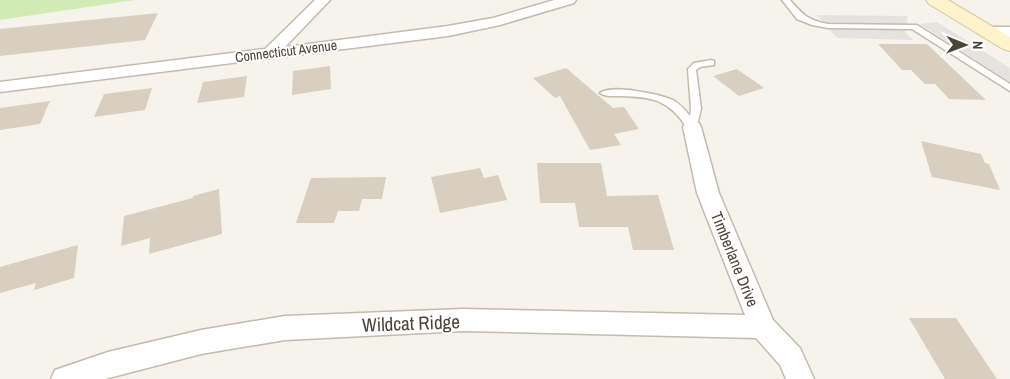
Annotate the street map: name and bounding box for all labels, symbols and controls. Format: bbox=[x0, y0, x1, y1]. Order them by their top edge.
north arrow bbox=[940, 20, 990, 70]
street label: Connecticut Avenue bbox=[234, 36, 338, 66]
text: N bbox=[969, 41, 987, 50]
street label: Timberlane Drive bbox=[706, 208, 764, 310]
street label: Wildcat Ridge bbox=[362, 308, 460, 338]

